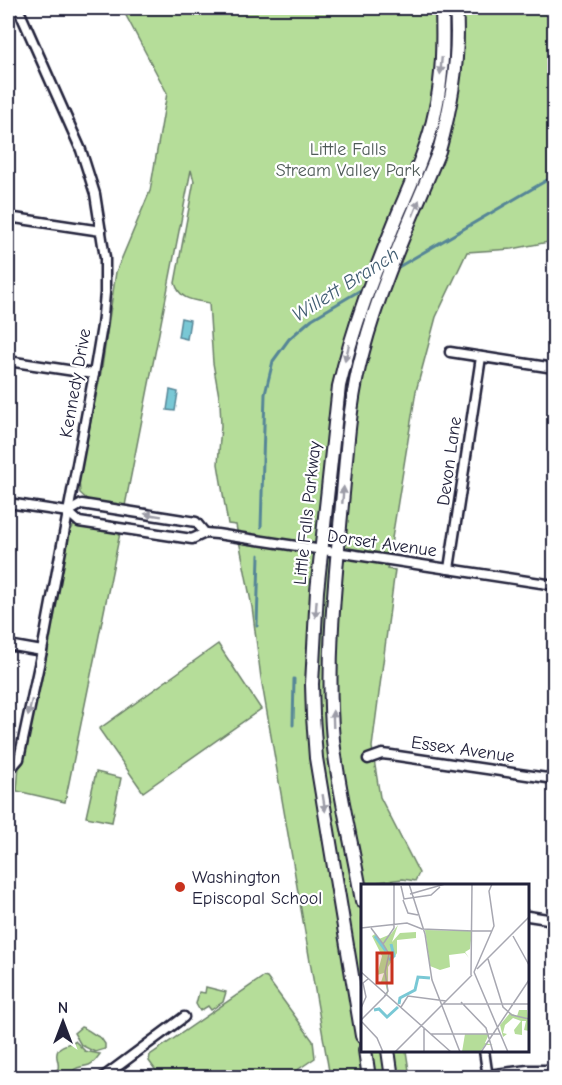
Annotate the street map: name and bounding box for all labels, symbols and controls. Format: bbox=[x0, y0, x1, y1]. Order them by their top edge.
one-way arrow bbox=[437, 56, 446, 75]
park label: Little Falls Stream Valley Park bbox=[276, 139, 421, 181]
one-way arrow bbox=[411, 199, 421, 217]
water label: Willett Branch bbox=[288, 242, 403, 326]
street label: Kennedy Drive bbox=[56, 327, 95, 439]
one-way arrow bbox=[341, 344, 351, 362]
street label: Devon Lane bbox=[433, 415, 466, 507]
street label: Little Falls Parkway bbox=[289, 439, 326, 586]
one-way arrow bbox=[338, 485, 348, 504]
one-way arrow bbox=[143, 510, 162, 519]
street label: Dorset Avenue bbox=[326, 525, 438, 562]
one-way arrow bbox=[311, 599, 320, 618]
one-way arrow bbox=[24, 698, 34, 717]
one-way arrow bbox=[328, 710, 337, 729]
street label: Essex Avenue bbox=[410, 732, 516, 767]
one-way arrow bbox=[320, 793, 329, 812]
place label: Washington Episcopal School bbox=[192, 867, 322, 909]
marker: Washington Episcopal School bbox=[173, 880, 187, 894]
inset map bbox=[361, 884, 529, 1052]
north arrow bbox=[33, 992, 93, 1052]
text: N bbox=[58, 999, 68, 1017]

